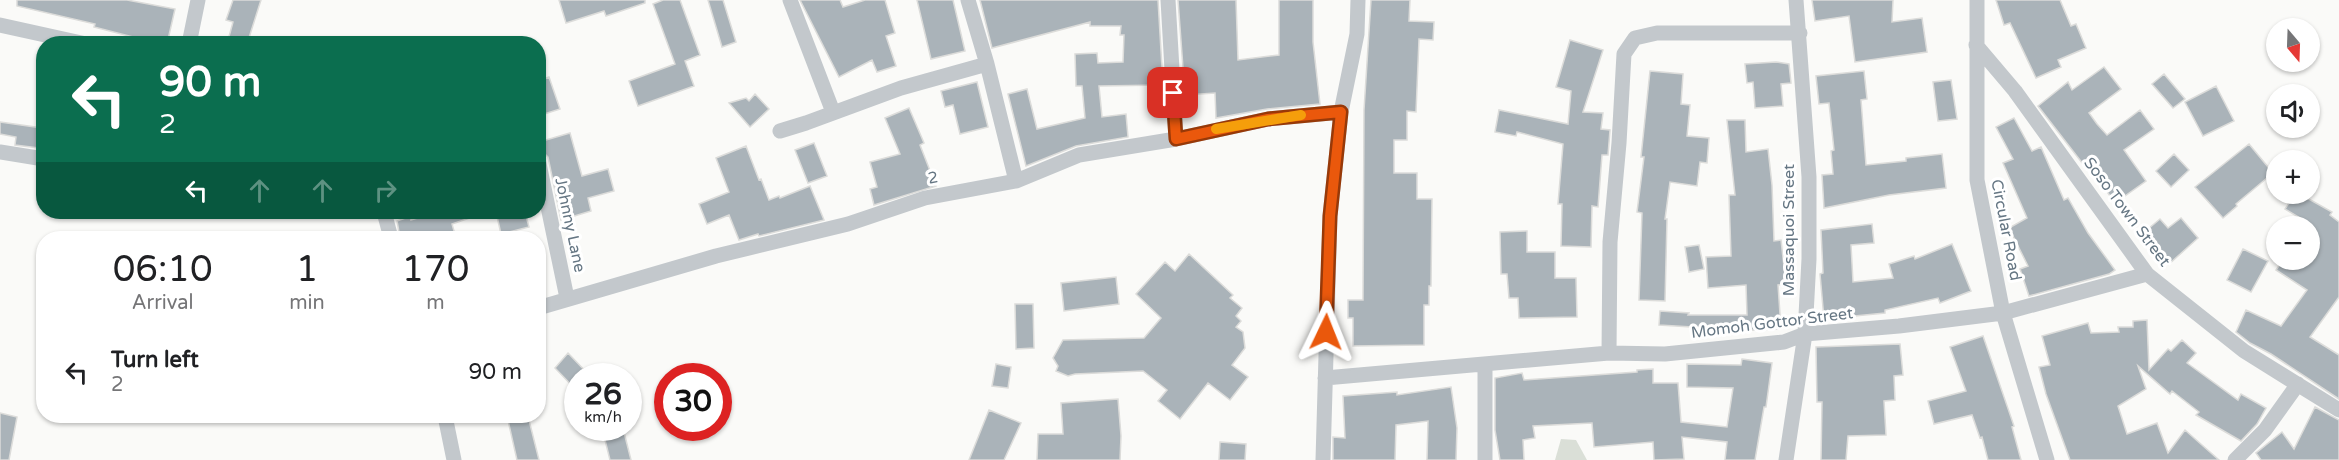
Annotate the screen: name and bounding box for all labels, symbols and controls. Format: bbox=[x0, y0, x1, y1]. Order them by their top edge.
north arrow bbox=[2266, 18, 2320, 72]
map controls bbox=[2266, 18, 2320, 270]
text: 90 m bbox=[159, 57, 261, 108]
icon: left bbox=[60, 60, 138, 138]
pin bbox=[1147, 67, 1198, 118]
icon: arrive bbox=[1156, 76, 1189, 109]
button: sound bbox=[2266, 84, 2320, 138]
text: 2 bbox=[159, 108, 176, 141]
button: + bbox=[2266, 150, 2320, 204]
street label: Soso Town Street bbox=[2079, 153, 2175, 271]
street label: Massaquoi Street bbox=[1779, 164, 1799, 296]
street label: 2 bbox=[926, 167, 940, 189]
icon: left bbox=[180, 174, 213, 207]
icon: ahead bbox=[243, 174, 276, 207]
icon: ahead bbox=[306, 174, 339, 207]
icon: right bbox=[369, 174, 402, 207]
street label: Johnny Lane bbox=[550, 176, 590, 274]
street label: Circular Road bbox=[1986, 178, 2026, 282]
button: − bbox=[2266, 216, 2320, 270]
text: 06:10 bbox=[113, 248, 213, 291]
text: 1 bbox=[296, 248, 318, 291]
text: 170 bbox=[401, 248, 469, 291]
text: Arrival bbox=[132, 291, 194, 315]
text: min bbox=[289, 291, 325, 315]
text: m bbox=[426, 291, 445, 315]
position arrow bbox=[1294, 300, 1358, 364]
street label: Momoh Gottor Street bbox=[1690, 303, 1854, 343]
text: Turn left bbox=[111, 347, 199, 373]
icon: left bbox=[60, 356, 93, 389]
text: 90 m bbox=[468, 359, 522, 385]
speed limit sign: 30 bbox=[654, 363, 732, 441]
text: 2 bbox=[111, 373, 124, 397]
text: 26 bbox=[584, 376, 622, 413]
text: km/h bbox=[584, 408, 622, 426]

